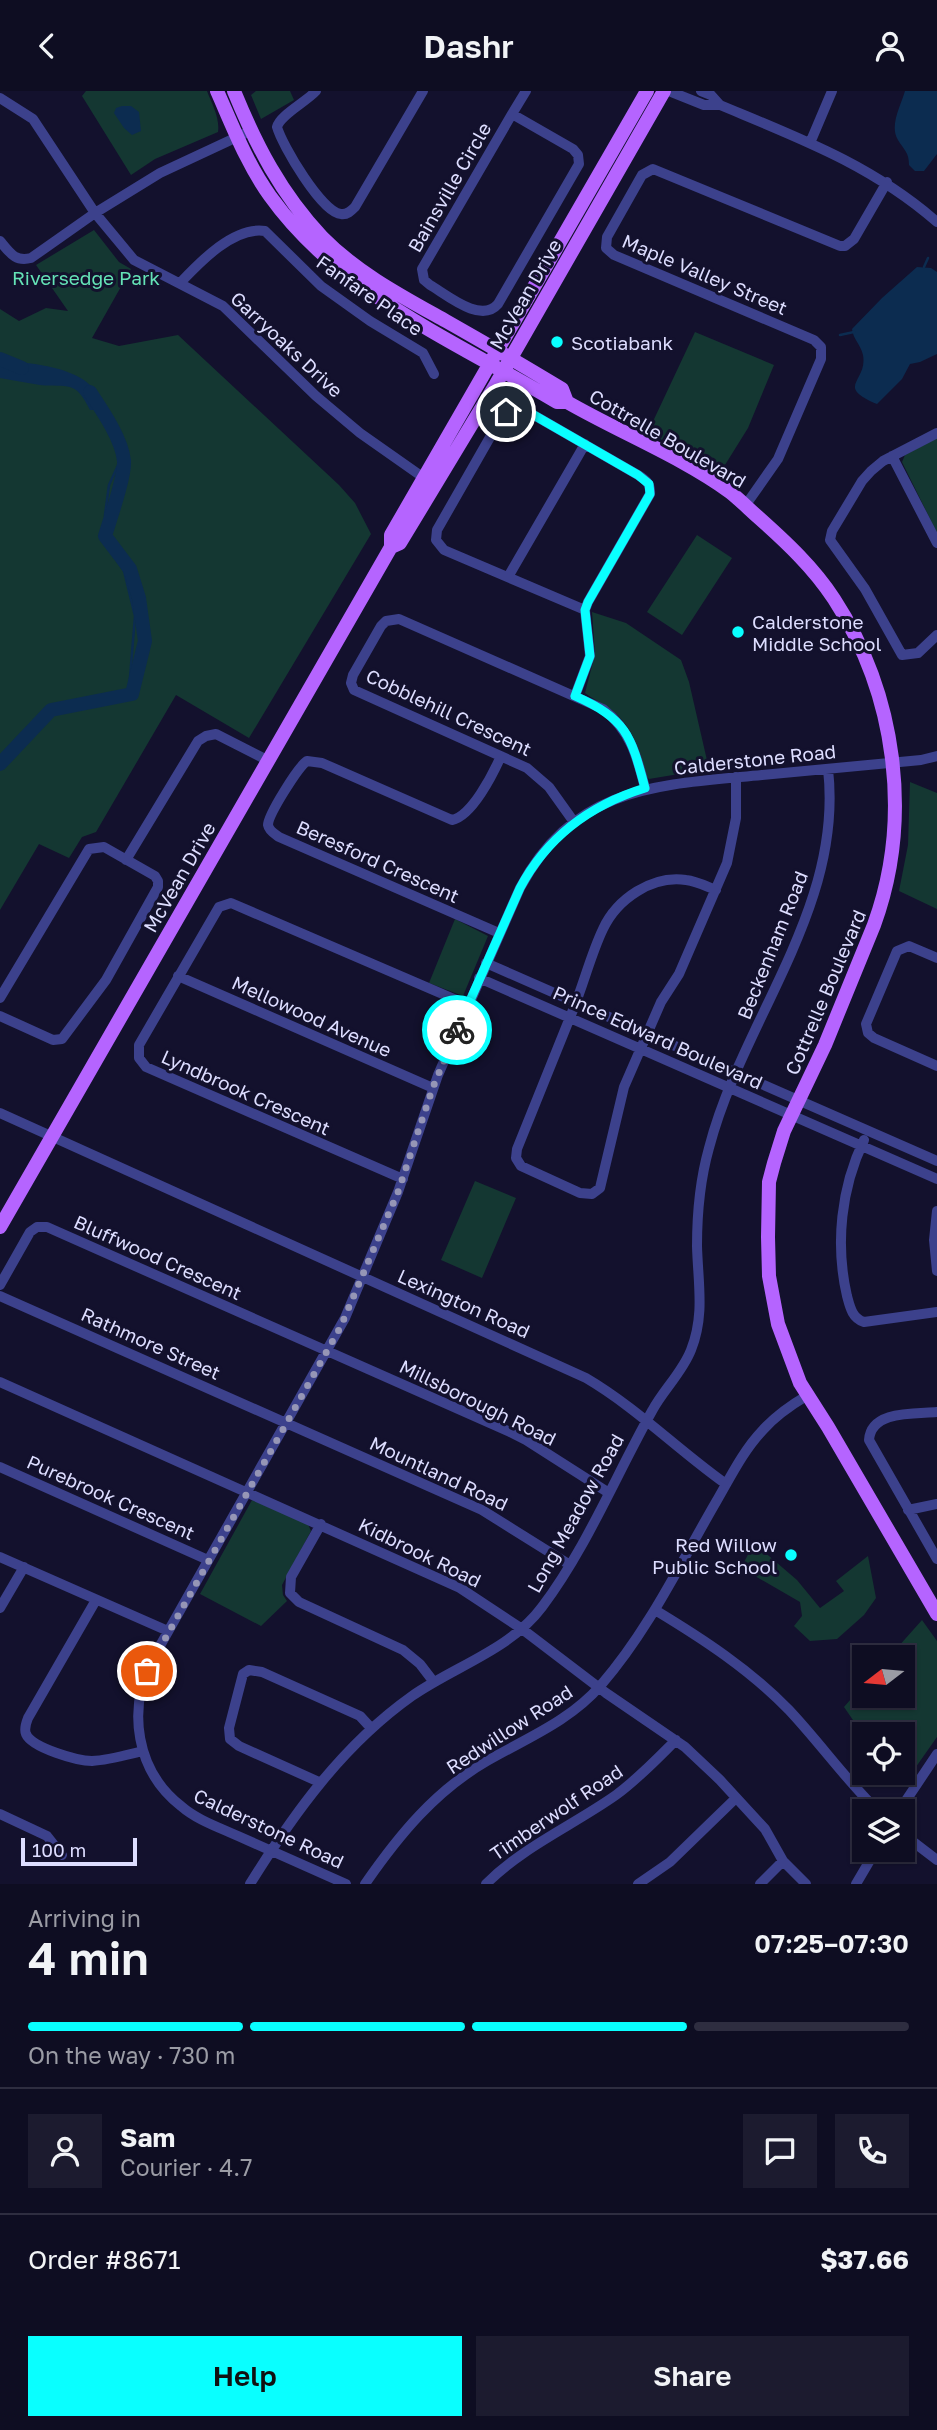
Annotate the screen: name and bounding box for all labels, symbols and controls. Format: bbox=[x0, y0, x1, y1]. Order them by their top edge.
icon: back bbox=[28, 27, 66, 65]
text: Dashr bbox=[423, 27, 514, 65]
icon: person bbox=[871, 27, 909, 65]
street label: Bainsville Circle bbox=[402, 118, 496, 256]
street label: Maple Valley Street bbox=[619, 229, 791, 319]
street label: McVean Drive bbox=[484, 235, 566, 353]
street label: Fanfare Place bbox=[313, 250, 427, 340]
park label: Riversedge Park bbox=[12, 266, 160, 289]
street label: Garryoaks Drive bbox=[226, 286, 348, 402]
place label: Scotiabank bbox=[571, 331, 673, 354]
marker: Scotiabank bbox=[549, 334, 565, 350]
pin bbox=[476, 382, 536, 442]
street label: Cottrelle Boulevard bbox=[586, 384, 750, 492]
icon: home bbox=[487, 393, 525, 431]
place label: Calderstone Middle School bbox=[752, 610, 882, 655]
marker: Calderstone Middle School bbox=[730, 624, 746, 640]
street label: Cobblehill Crescent bbox=[363, 664, 535, 760]
street label: Calderstone Road bbox=[673, 739, 837, 779]
street label: Beresford Crescent bbox=[293, 815, 463, 907]
street label: McVean Drive bbox=[138, 818, 220, 936]
street label: Beckenham Road bbox=[732, 868, 812, 1022]
street label: Cottrelle Boulevard bbox=[780, 906, 870, 1078]
street label: Mellowood Avenue bbox=[229, 971, 395, 1061]
street label: Prince Edward Boulevard bbox=[550, 980, 766, 1094]
courier bbox=[422, 995, 492, 1065]
icon: bike bbox=[438, 1011, 476, 1049]
street label: Lyndbrook Crescent bbox=[158, 1044, 334, 1140]
street label: Bluffwood Crescent bbox=[71, 1210, 245, 1304]
street label: Lexington Road bbox=[394, 1264, 534, 1342]
street label: Rathmore Street bbox=[78, 1302, 224, 1384]
street label: Millsborough Road bbox=[396, 1354, 560, 1450]
street label: Long Meadow Road bbox=[522, 1430, 628, 1596]
street label: Mountland Road bbox=[366, 1431, 512, 1515]
street label: Purebrook Crescent bbox=[24, 1450, 198, 1544]
street label: Kidbrook Road bbox=[355, 1512, 485, 1592]
place label: Red Willow Public School bbox=[652, 1533, 777, 1578]
marker: Red Willow Public School bbox=[783, 1547, 799, 1563]
pin bbox=[117, 1641, 177, 1701]
north arrow bbox=[852, 1645, 915, 1708]
map controls bbox=[852, 1645, 915, 1862]
icon: bag bbox=[128, 1652, 166, 1690]
street label: Redwillow Road bbox=[442, 1680, 576, 1778]
button: locate bbox=[852, 1722, 915, 1785]
street label: Timberwolf Road bbox=[485, 1759, 627, 1865]
street label: Calderstone Road bbox=[190, 1783, 348, 1873]
button: layers bbox=[852, 1799, 915, 1862]
scale bar bbox=[21, 1835, 136, 1867]
text: 100 m bbox=[32, 1838, 86, 1861]
text: Arriving in bbox=[28, 1904, 141, 1932]
text: 07:25–07:30 bbox=[754, 1928, 909, 1959]
text: 4 min bbox=[28, 1930, 149, 1985]
text: On the way · 730 m bbox=[28, 2041, 235, 2069]
button: person bbox=[28, 2114, 102, 2188]
button: chat bbox=[743, 2114, 817, 2188]
button: phone bbox=[835, 2114, 909, 2188]
text: Sam bbox=[120, 2122, 175, 2153]
text: Courier · 4.7 bbox=[120, 2153, 252, 2181]
text: Order #8671 bbox=[28, 2244, 181, 2275]
text: $37.66 bbox=[820, 2244, 909, 2275]
button: Help bbox=[28, 2336, 462, 2416]
button: Share bbox=[476, 2336, 909, 2416]

